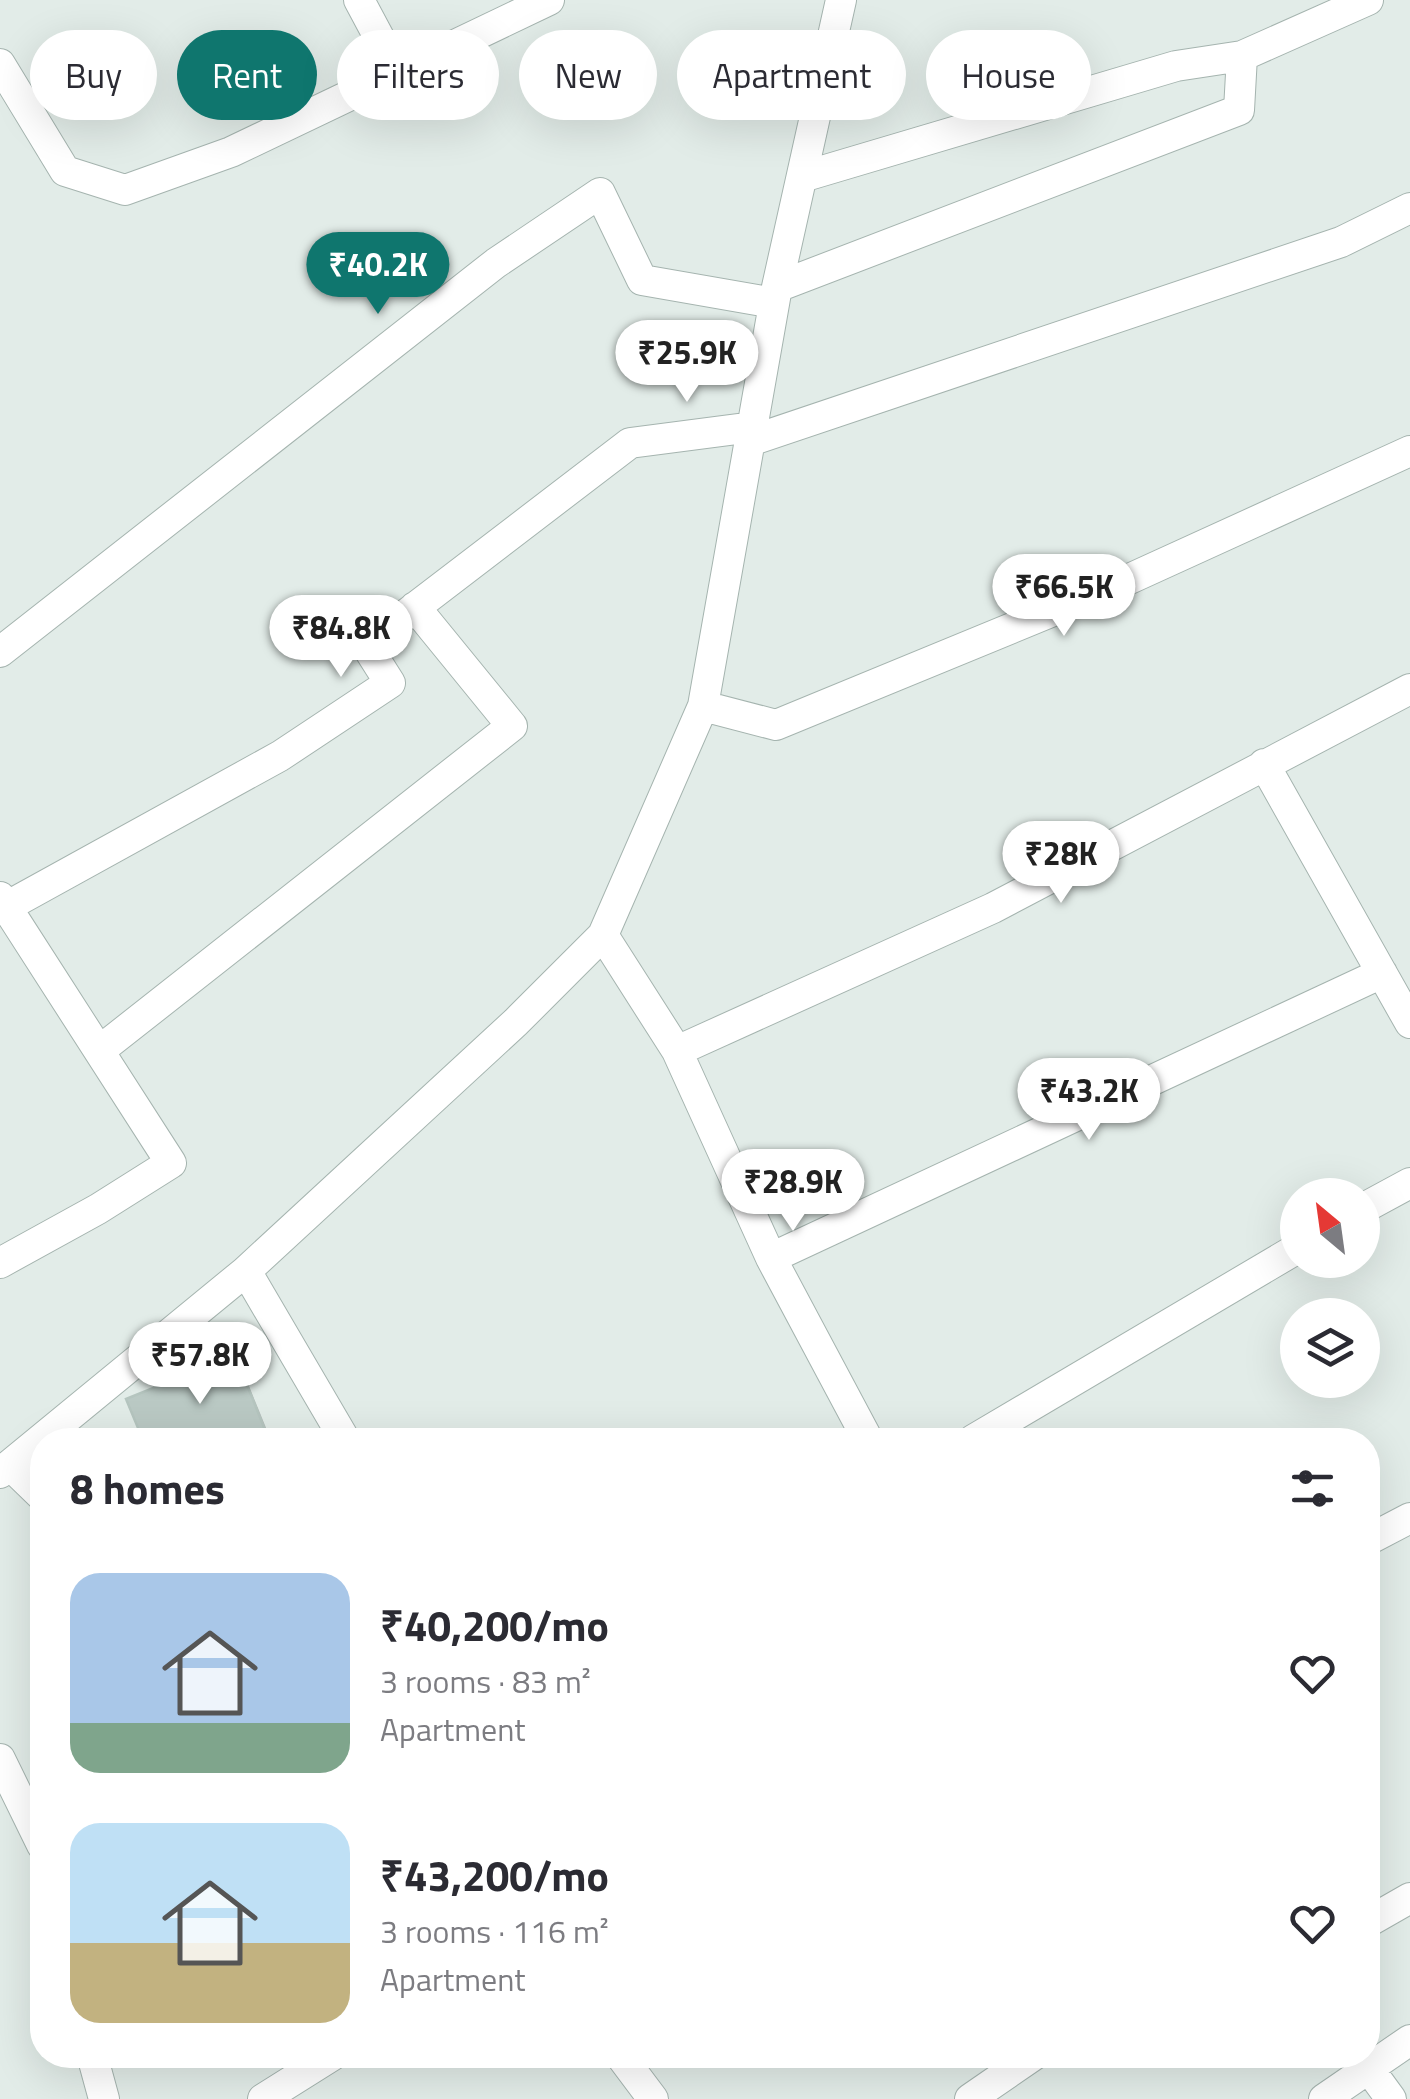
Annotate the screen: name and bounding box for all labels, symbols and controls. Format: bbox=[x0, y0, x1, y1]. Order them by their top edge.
chip: Buy bbox=[30, 30, 157, 120]
chip: Rent bbox=[177, 30, 317, 120]
chip: Filters bbox=[337, 30, 499, 120]
chip: New bbox=[519, 30, 657, 120]
chip: Apartment bbox=[677, 30, 906, 120]
chip: House bbox=[926, 30, 1091, 120]
pin: ₹40.2K bbox=[297, 232, 459, 317]
text: ₹40.2K bbox=[328, 240, 428, 288]
pin: ₹25.9K bbox=[606, 320, 768, 405]
text: ₹25.9K bbox=[637, 328, 737, 376]
pin: ₹66.5K bbox=[983, 554, 1145, 639]
text: ₹66.5K bbox=[1014, 562, 1114, 610]
pin: ₹84.8K bbox=[260, 595, 422, 680]
text: ₹84.8K bbox=[291, 603, 391, 651]
pin: ₹28K bbox=[1002, 821, 1120, 906]
text: ₹28K bbox=[1024, 829, 1098, 877]
pin: ₹43.2K bbox=[1008, 1058, 1170, 1143]
text: ₹43.2K bbox=[1039, 1066, 1139, 1114]
pin: ₹28.9K bbox=[712, 1149, 874, 1234]
text: ₹28.9K bbox=[743, 1157, 843, 1205]
north arrow bbox=[1280, 1178, 1380, 1278]
map controls bbox=[1280, 1178, 1380, 1398]
button: layers bbox=[1280, 1298, 1380, 1398]
pin: ₹57.8K bbox=[119, 1322, 281, 1407]
text: ₹57.8K bbox=[150, 1330, 250, 1378]
text: 8 homes bbox=[70, 1456, 225, 1520]
icon: filters bbox=[1285, 1461, 1340, 1516]
text: ₹40,200/mo bbox=[380, 1593, 609, 1657]
icon: home bbox=[150, 1613, 270, 1733]
icon: heart bbox=[1285, 1646, 1340, 1701]
text: 3 rooms · 83 m² bbox=[380, 1657, 591, 1705]
text: Apartment bbox=[380, 1705, 526, 1753]
text: ₹43,200/mo bbox=[380, 1843, 609, 1907]
icon: home bbox=[150, 1863, 270, 1983]
icon: heart bbox=[1285, 1896, 1340, 1951]
text: 3 rooms · 116 m² bbox=[380, 1907, 609, 1955]
text: Apartment bbox=[380, 1955, 526, 2003]

